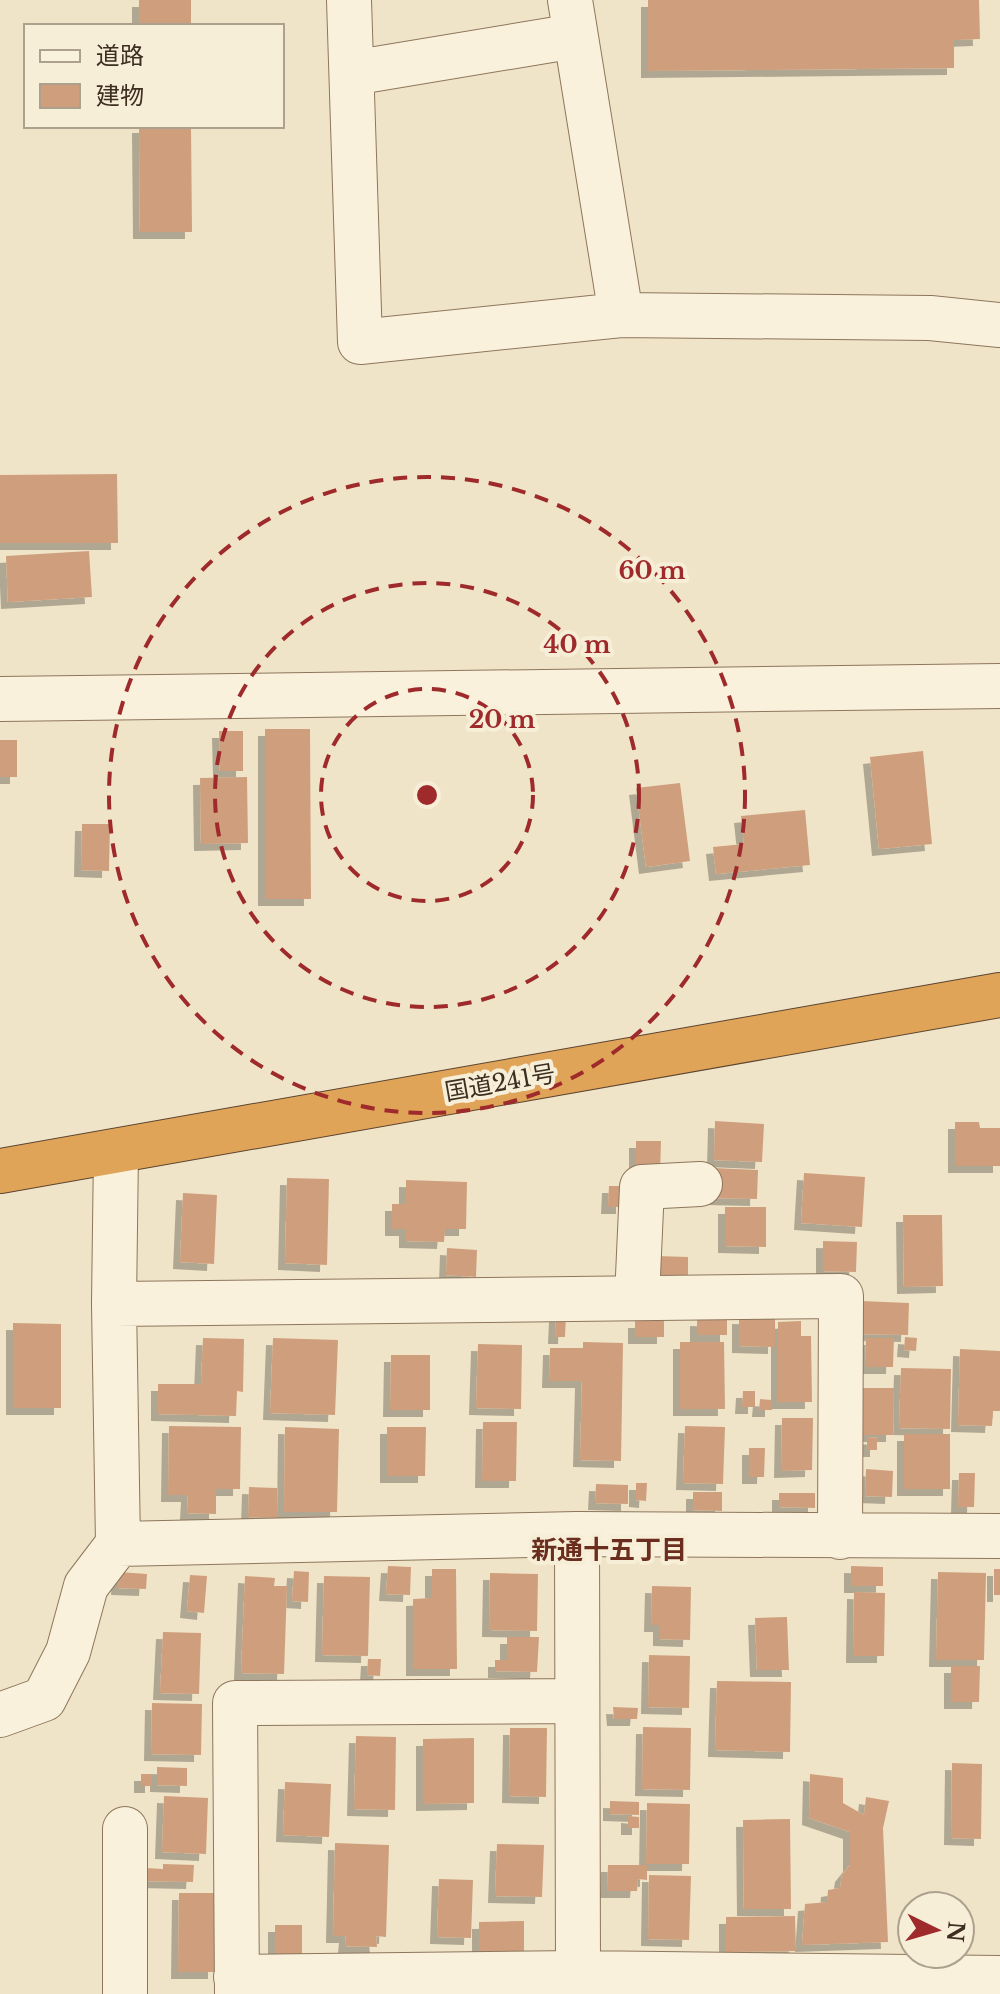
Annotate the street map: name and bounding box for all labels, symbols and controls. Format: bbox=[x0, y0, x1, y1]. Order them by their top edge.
legend bbox=[24, 24, 284, 128]
text: 道路 bbox=[96, 41, 144, 70]
text: 建物 bbox=[96, 81, 144, 110]
text: 60 m bbox=[618, 556, 686, 585]
text: 40 m bbox=[544, 630, 611, 659]
text: 20 m bbox=[469, 705, 536, 734]
centre of rings bbox=[413, 781, 441, 809]
street label: 国道241号 bbox=[442, 1059, 557, 1106]
district label: 新通十五丁目 bbox=[531, 1534, 687, 1566]
north arrow bbox=[896, 1890, 976, 1970]
text: N bbox=[941, 1920, 970, 1943]

